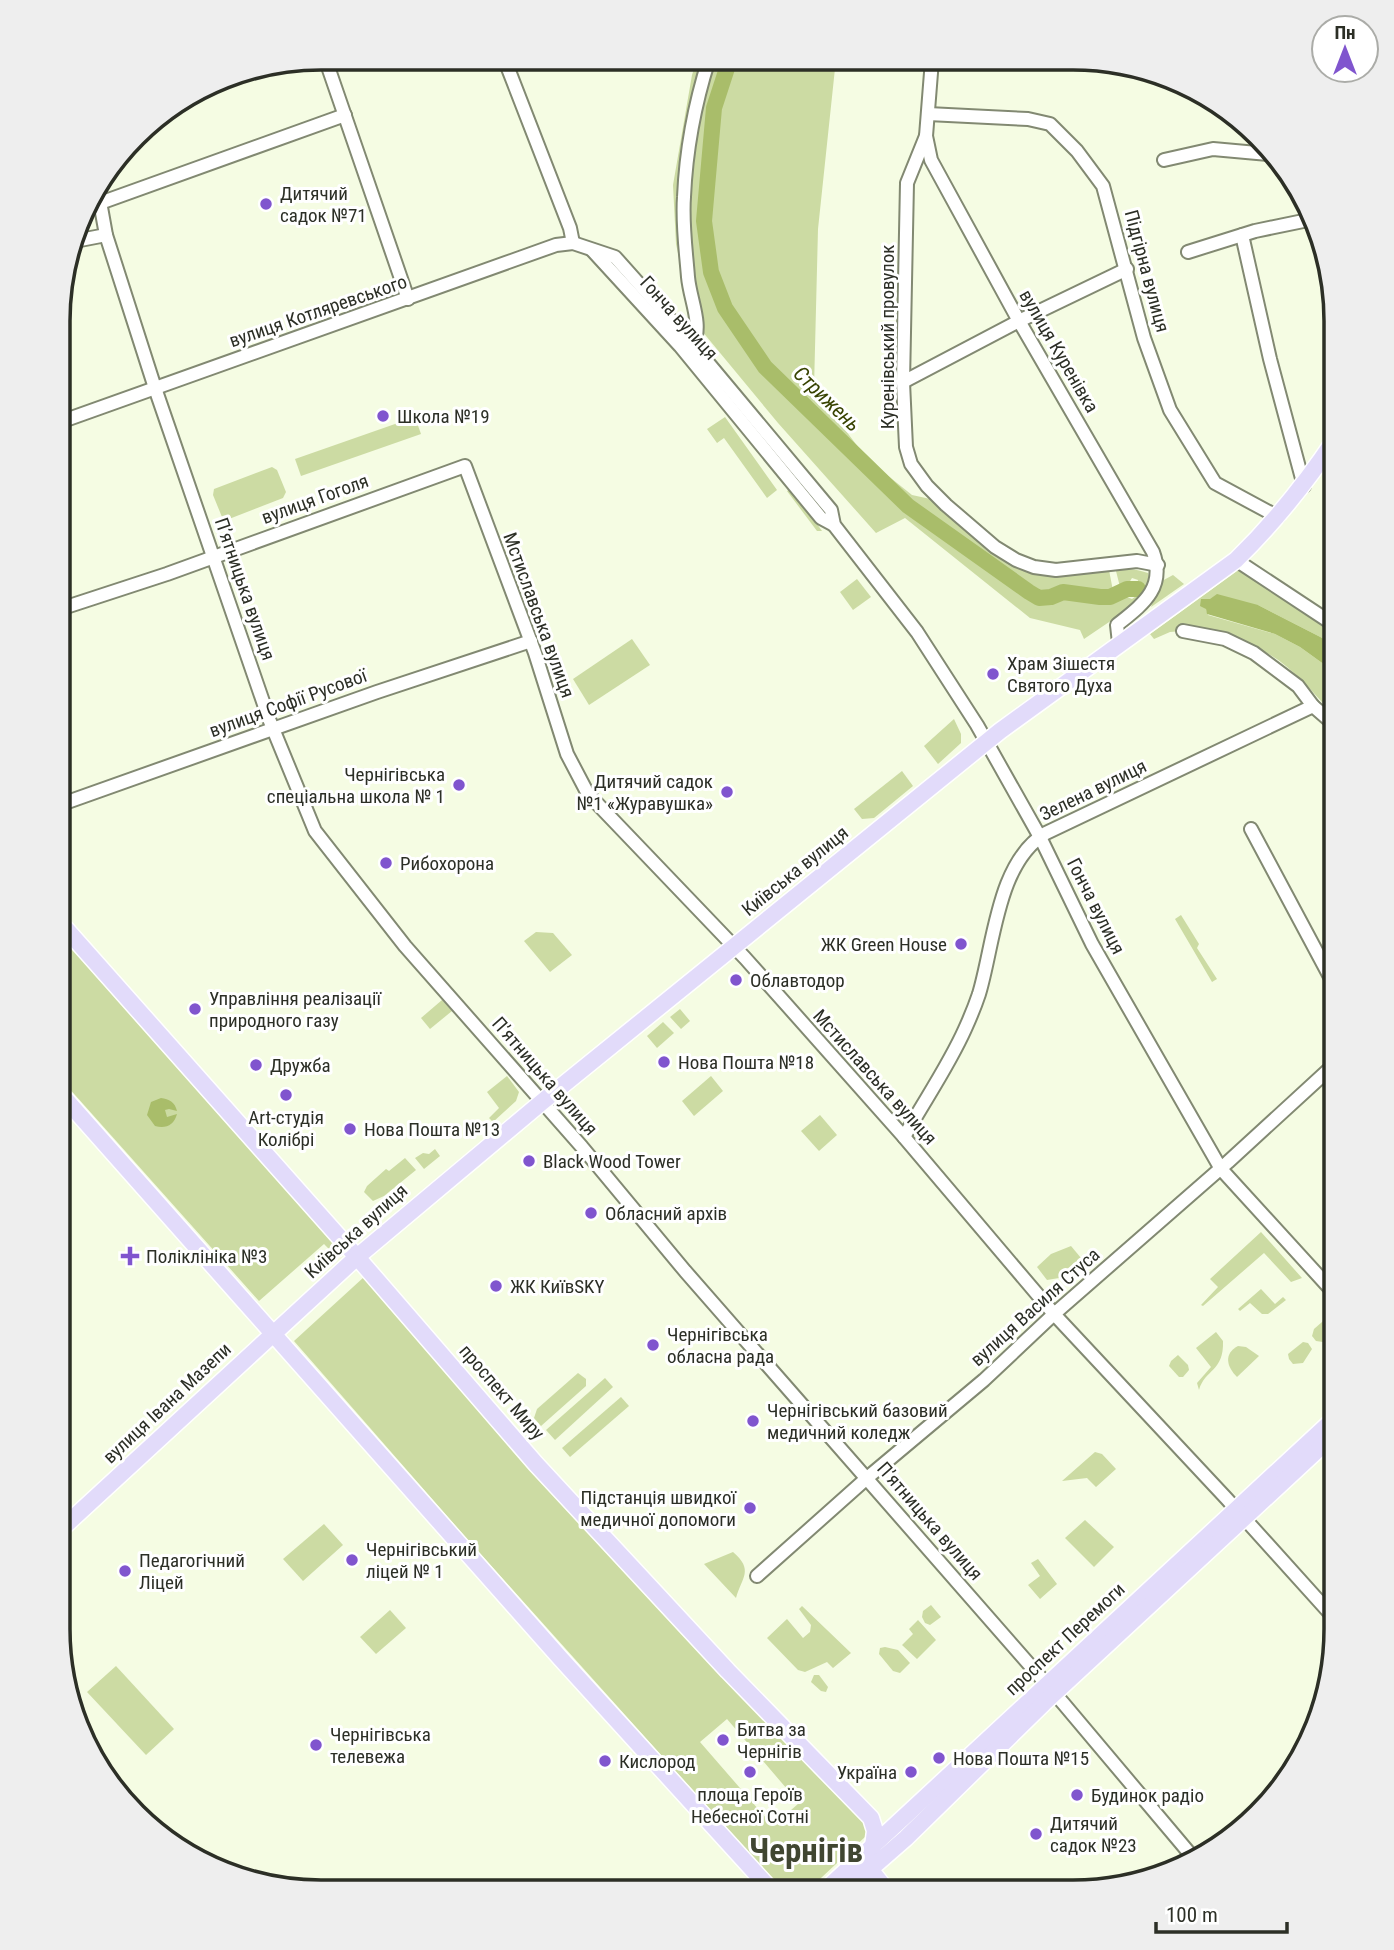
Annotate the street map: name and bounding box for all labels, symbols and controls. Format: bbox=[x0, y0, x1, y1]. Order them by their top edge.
north arrow bbox=[1310, 14, 1380, 84]
text: Пн bbox=[1334, 21, 1356, 44]
place label: Дитячий садок №71 bbox=[280, 182, 367, 227]
marker: Дитячий садок №71 bbox=[258, 196, 274, 212]
street label: Підгірна вулиця bbox=[1120, 207, 1174, 335]
street label: Куренівський провулок bbox=[876, 245, 899, 429]
street label: вулиця Котляревського bbox=[226, 270, 410, 352]
street label: Гонча вулиця bbox=[635, 271, 723, 365]
street label: вулиця Куренівка bbox=[1014, 285, 1104, 417]
water label: Стрижень bbox=[789, 361, 865, 437]
place label: Школа №19 bbox=[397, 405, 490, 428]
marker: Школа №19 bbox=[375, 408, 391, 424]
street label: вулиця Гоголя bbox=[258, 469, 372, 529]
street label: Пʼятницька вулиця bbox=[210, 515, 280, 663]
street label: Мстиславська вулиця bbox=[498, 529, 580, 701]
place label: Храм Зішестя Святого Духа bbox=[1007, 652, 1115, 697]
street label: вулиця Софії Русової bbox=[206, 663, 371, 742]
marker: Храм Зішестя Святого Духа bbox=[985, 666, 1001, 682]
street label: Зелена вулиця bbox=[1036, 754, 1150, 826]
place label: Чернігівська спеціальна школа № 1 bbox=[267, 763, 445, 808]
place label: Дитячий садок №1 «Журавушка» bbox=[576, 770, 713, 815]
marker: Чернігівська спеціальна школа № 1 bbox=[451, 777, 467, 793]
marker: Дитячий садок №1 «Журавушка» bbox=[719, 784, 735, 800]
street label: Київська вулиця bbox=[737, 821, 853, 921]
place label: Рибохорона bbox=[400, 852, 494, 875]
street label: Гонча вулиця bbox=[1062, 854, 1130, 958]
marker: Рибохорона bbox=[378, 855, 394, 871]
place label: ЖК Green House bbox=[821, 933, 947, 956]
marker: ЖК Green House bbox=[953, 936, 969, 952]
place label: Облавтодор bbox=[750, 969, 845, 992]
marker: Облавтодор bbox=[728, 972, 744, 988]
place label: Управління реалізації природного газу bbox=[209, 987, 382, 1032]
marker: Управління реалізації природного газу bbox=[187, 1001, 203, 1017]
street label: Мстиславська вулиця bbox=[808, 1005, 942, 1149]
street label: Пʼятницька вулиця bbox=[487, 1012, 603, 1140]
place label: Нова Пошта №18 bbox=[678, 1051, 814, 1074]
place label: Дружба bbox=[270, 1054, 331, 1077]
marker: Нова Пошта №18 bbox=[656, 1054, 672, 1070]
marker: Дружба bbox=[248, 1057, 264, 1073]
marker: Art-студія Колібрі bbox=[278, 1087, 294, 1103]
place label: Art-студія Колібрі bbox=[248, 1106, 324, 1151]
place label: Нова Пошта №13 bbox=[364, 1118, 500, 1141]
marker: Нова Пошта №13 bbox=[342, 1121, 358, 1137]
place label: Black Wood Tower bbox=[543, 1150, 681, 1173]
marker: Black Wood Tower bbox=[521, 1153, 537, 1169]
street label: Київська вулиця bbox=[300, 1179, 412, 1283]
place label: Обласний архів bbox=[605, 1202, 727, 1225]
marker: Обласний архів bbox=[583, 1205, 599, 1221]
street label: вулиця Василя Стуса bbox=[966, 1243, 1104, 1371]
place label: Поліклініка №3 bbox=[146, 1245, 267, 1268]
marker: Поліклініка №3 bbox=[120, 1246, 140, 1266]
place label: ЖК КиївSKY bbox=[510, 1275, 604, 1298]
marker: ЖК КиївSKY bbox=[488, 1278, 504, 1294]
place label: Чернігівська обласна рада bbox=[667, 1323, 774, 1368]
marker: Чернігівська обласна рада bbox=[645, 1337, 661, 1353]
street label: вулиця Івана Мазепи bbox=[98, 1338, 236, 1468]
street label: проспект Миру bbox=[454, 1340, 550, 1444]
place label: Чернігівський базовий медичний коледж bbox=[767, 1399, 948, 1444]
marker: Чернігівський базовий медичний коледж bbox=[745, 1413, 761, 1429]
street label: Пʼятницька вулиця bbox=[872, 1457, 988, 1585]
place label: Підстанція швидкої медичної допомоги bbox=[580, 1486, 738, 1531]
marker: Підстанція швидкої медичної допомоги bbox=[742, 1500, 758, 1516]
place label: Чернігівський ліцей № 1 bbox=[366, 1538, 477, 1583]
place label: Педагогічний Ліцей bbox=[139, 1549, 245, 1594]
marker: Чернігівський ліцей № 1 bbox=[344, 1552, 360, 1568]
marker: Педагогічний Ліцей bbox=[117, 1563, 133, 1579]
street label: проспект Перемоги bbox=[1000, 1578, 1130, 1700]
place label: Битва за Чернігів bbox=[737, 1718, 806, 1763]
place label: Чернігівська телевежа bbox=[330, 1723, 431, 1768]
marker: Битва за Чернігів bbox=[715, 1732, 731, 1748]
marker: Чернігівська телевежа bbox=[308, 1737, 324, 1753]
place label: Нова Пошта №15 bbox=[953, 1747, 1089, 1770]
place label: Кислород bbox=[619, 1750, 696, 1773]
marker: Нова Пошта №15 bbox=[931, 1750, 947, 1766]
marker: Кислород bbox=[597, 1753, 613, 1769]
place label: Україна bbox=[837, 1761, 897, 1784]
marker: площа Героїв Небесної Сотні bbox=[742, 1764, 758, 1780]
marker: Україна bbox=[903, 1764, 919, 1780]
place label: площа Героїв Небесної Сотні bbox=[691, 1783, 809, 1828]
place label: Будинок радіо bbox=[1091, 1784, 1204, 1807]
marker: Будинок радіо bbox=[1069, 1787, 1085, 1803]
place label: Дитячий садок №23 bbox=[1050, 1812, 1137, 1857]
marker: Дитячий садок №23 bbox=[1028, 1826, 1044, 1842]
district label: Чернігів bbox=[749, 1831, 863, 1870]
scale bar bbox=[1156, 1890, 1287, 1934]
text: 100 m bbox=[1166, 1903, 1218, 1927]

